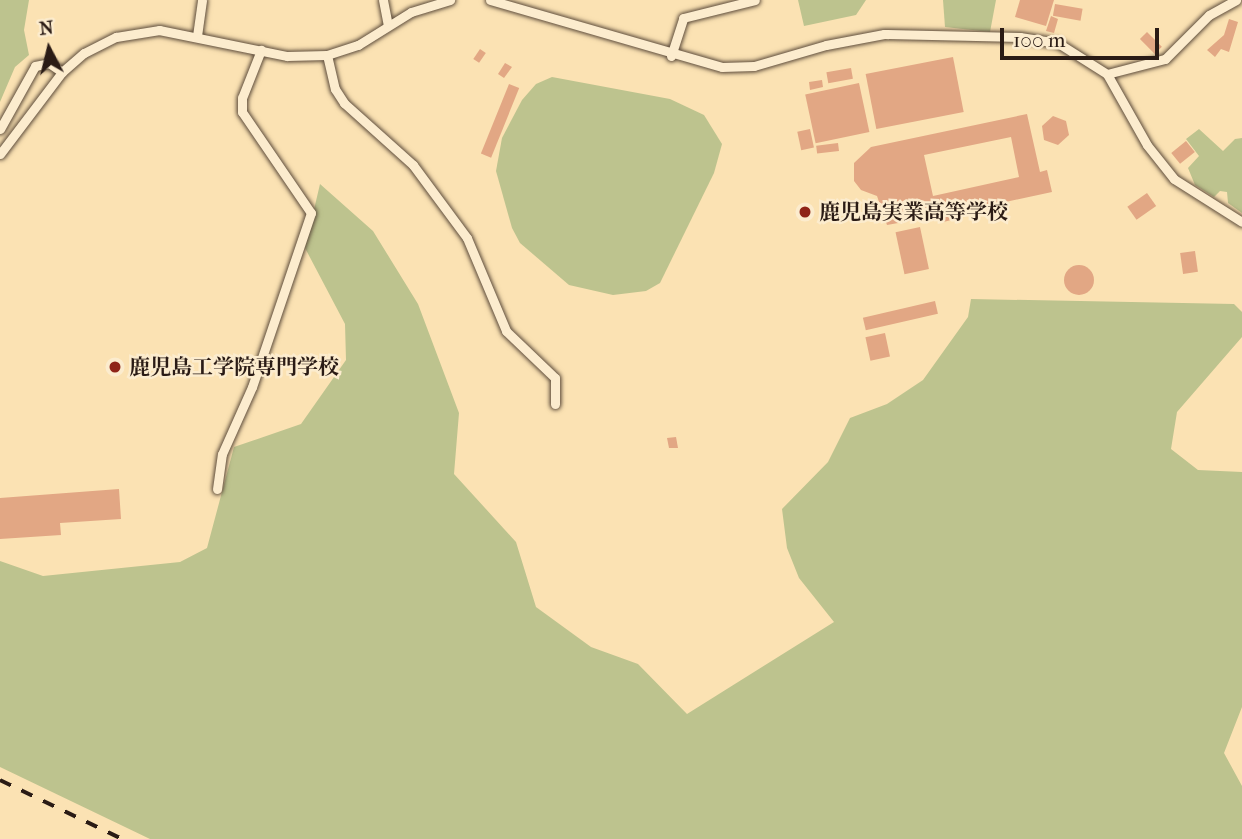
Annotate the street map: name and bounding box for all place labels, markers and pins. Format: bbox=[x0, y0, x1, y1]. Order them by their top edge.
place label: 鹿児島実業高等学校 bbox=[819, 199, 1008, 225]
marker: 鹿児島実業高等学校 bbox=[797, 204, 813, 220]
place label: 鹿児島工学院専門学校 bbox=[129, 354, 339, 380]
marker: 鹿児島工学院専門学校 bbox=[107, 359, 123, 375]

